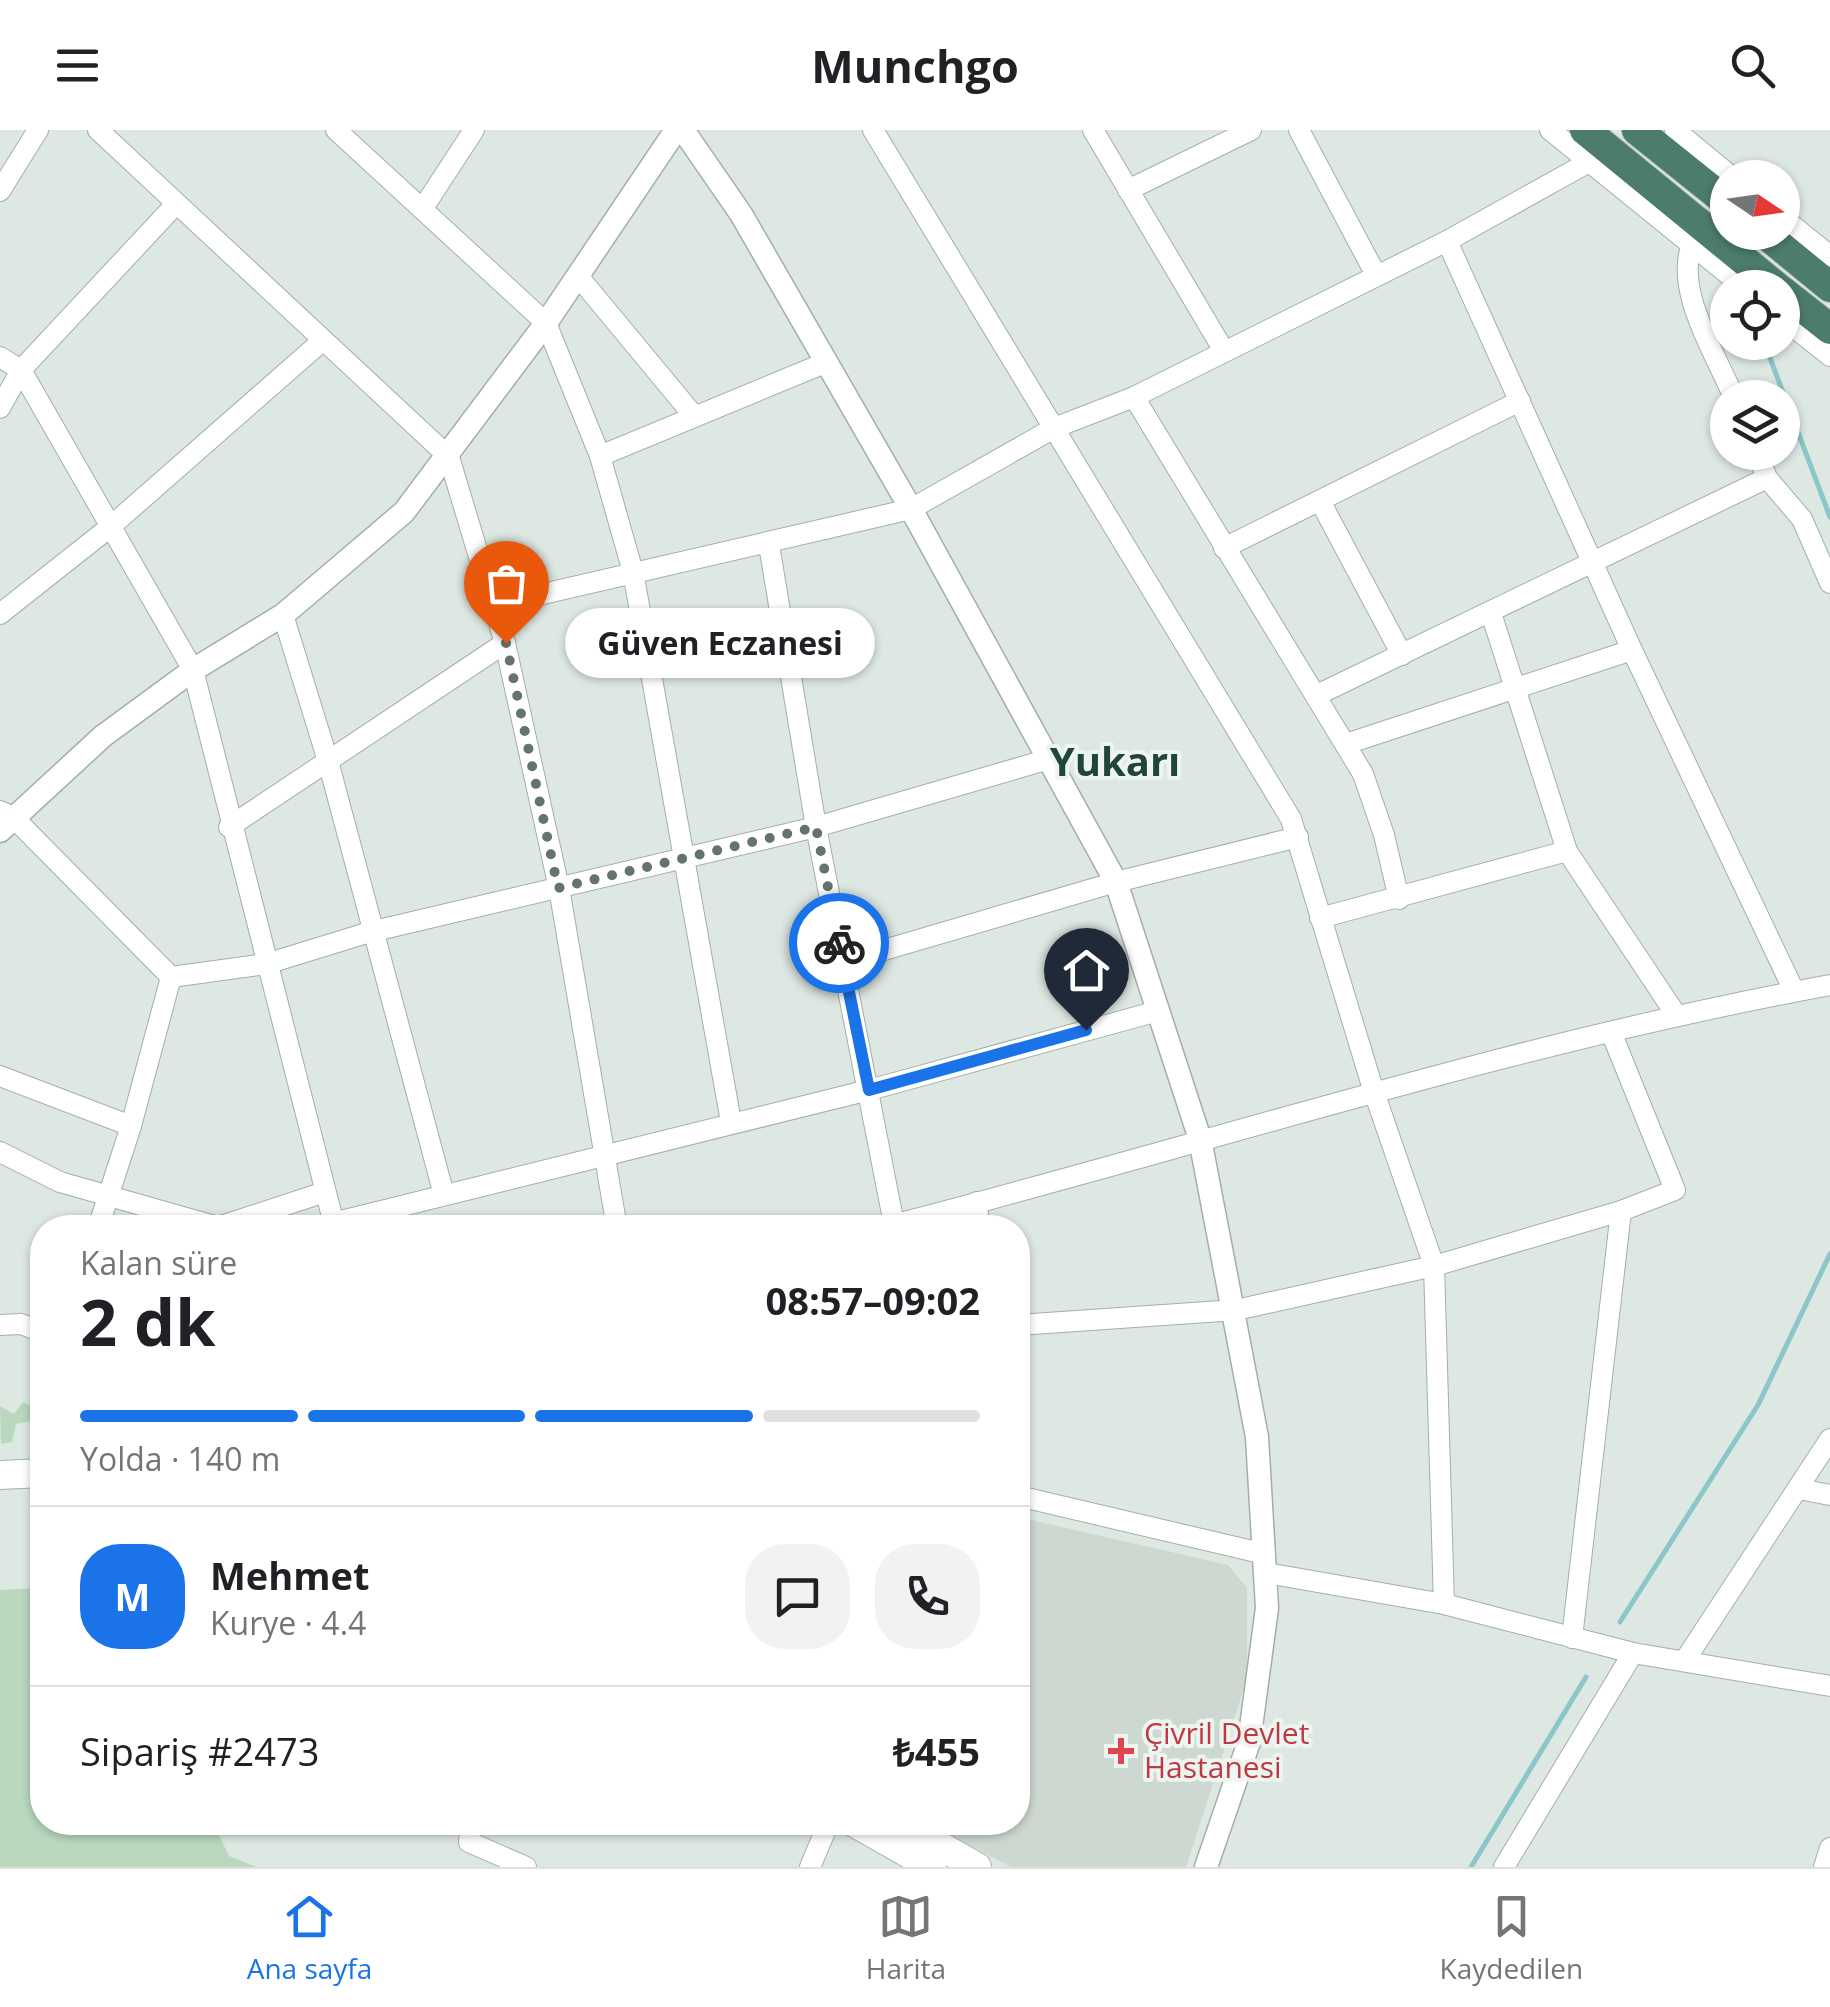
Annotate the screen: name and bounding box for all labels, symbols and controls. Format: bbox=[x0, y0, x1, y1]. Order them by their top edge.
text: Munchgo bbox=[811, 35, 1019, 96]
icon: menu bbox=[50, 38, 105, 93]
icon: search bbox=[1725, 38, 1780, 93]
north arrow bbox=[1710, 160, 1800, 250]
map controls bbox=[1710, 160, 1800, 470]
button: locate bbox=[1710, 270, 1800, 360]
button: layers bbox=[1710, 380, 1800, 470]
pin bbox=[464, 541, 549, 644]
icon: bag bbox=[479, 556, 534, 611]
callout: Güven Eczanesi bbox=[566, 608, 876, 678]
text: Güven Eczanesi bbox=[597, 621, 843, 664]
district label: Yukarı bbox=[1050, 733, 1180, 788]
courier bbox=[789, 893, 889, 993]
icon: bike bbox=[812, 916, 867, 971]
pin bbox=[1044, 928, 1129, 1031]
icon: home bbox=[1059, 943, 1114, 998]
text: Kalan süre bbox=[80, 1241, 237, 1284]
text: 08:57–09:02 bbox=[766, 1274, 980, 1326]
text: 2 dk bbox=[80, 1277, 216, 1365]
text: Yolda · 140 m bbox=[80, 1437, 280, 1480]
button: chat bbox=[745, 1544, 850, 1649]
button: phone bbox=[875, 1544, 980, 1649]
text: Mehmet bbox=[210, 1549, 370, 1601]
text: M bbox=[115, 1570, 150, 1622]
text: Kurye · 4.4 bbox=[210, 1601, 366, 1644]
place label: Çivril Devlet Hastanesi bbox=[1144, 1712, 1309, 1787]
text: Sipariş #2473 bbox=[80, 1725, 319, 1777]
text: ₺455 bbox=[893, 1725, 980, 1777]
marker: Çivril Devlet Hastanesi bbox=[1108, 1738, 1134, 1764]
tab: Ana sayfa bbox=[247, 1889, 372, 1987]
tab: Harita bbox=[866, 1889, 946, 1987]
tab: Kaydedilen bbox=[1440, 1889, 1583, 1987]

